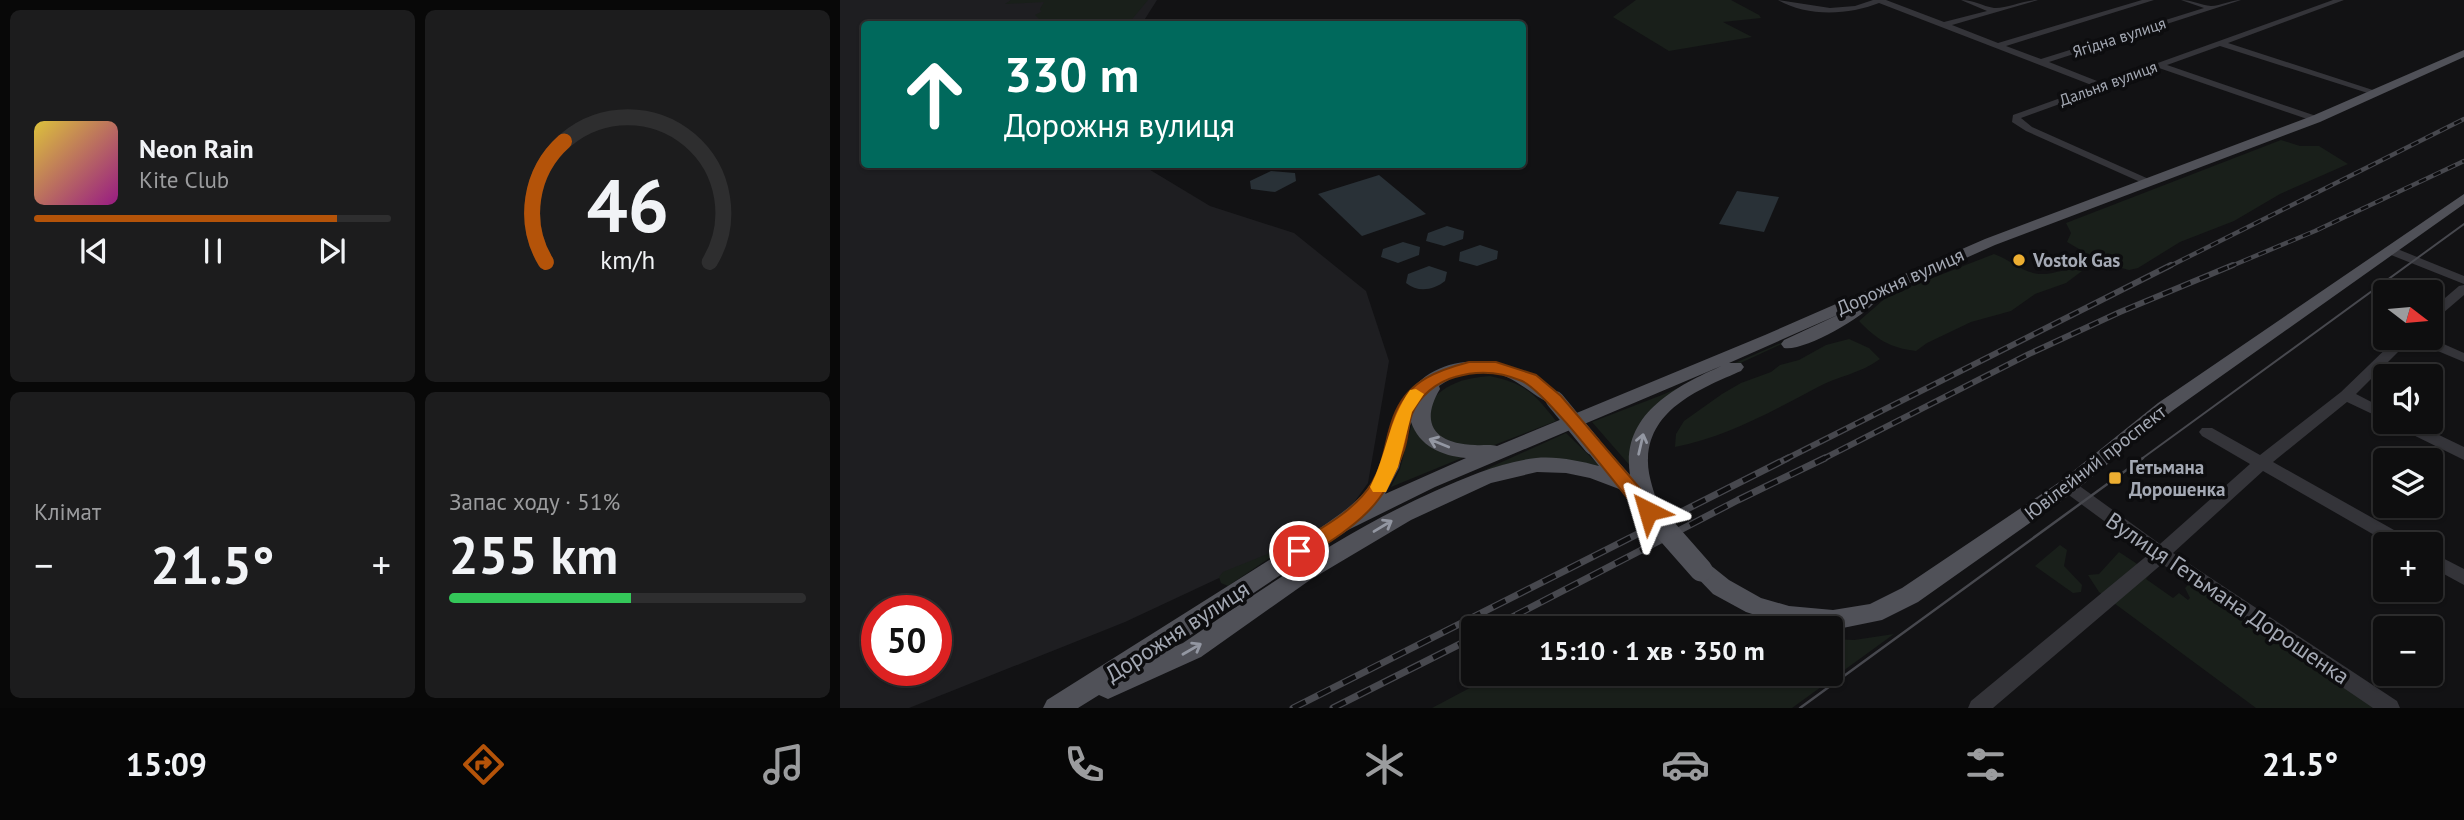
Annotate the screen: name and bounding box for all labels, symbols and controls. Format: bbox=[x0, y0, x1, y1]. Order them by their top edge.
street label: Ягідна вулиця bbox=[2070, 12, 2168, 62]
text: 330 m bbox=[1004, 42, 1139, 106]
icon: ahead bbox=[889, 49, 980, 140]
street label: Дальня вулиця bbox=[2056, 56, 2160, 110]
text: Дорожня вулиця bbox=[1004, 104, 1235, 146]
text: Neon Rain bbox=[139, 132, 254, 165]
text: 46 bbox=[586, 158, 669, 252]
text: Kite Club bbox=[139, 165, 229, 194]
icon: previous bbox=[75, 232, 113, 270]
icon: pause bbox=[194, 232, 232, 270]
icon: next bbox=[313, 232, 351, 270]
street label: Дорожня вулиця bbox=[1832, 242, 1968, 320]
text: km/h bbox=[600, 244, 655, 276]
place label: Vostok Gas bbox=[2032, 248, 2120, 272]
marker: Vostok Gas bbox=[2011, 252, 2027, 268]
north arrow bbox=[2373, 280, 2443, 350]
map controls bbox=[2373, 280, 2443, 686]
button: sound bbox=[2373, 364, 2443, 434]
street label: Ювілейний проспект bbox=[2019, 399, 2171, 525]
one-way arrow bbox=[1635, 433, 1648, 456]
one-way arrow bbox=[1429, 435, 1451, 448]
button: layers bbox=[2373, 448, 2443, 518]
place label: Гетьмана Дорошенка bbox=[2129, 455, 2225, 501]
marker: Гетьмана Дорошенка bbox=[2107, 470, 2123, 486]
position arrow bbox=[1611, 474, 1685, 548]
text: Запас ходу · 51% bbox=[449, 487, 620, 516]
text: Клімат bbox=[34, 497, 101, 526]
street label: Вулиця Гетьмана Дорошенка bbox=[2101, 506, 2355, 690]
one-way arrow bbox=[1373, 518, 1393, 532]
text: 255 km bbox=[449, 521, 618, 588]
pin bbox=[1269, 521, 1329, 581]
text: 21.5° bbox=[151, 531, 274, 598]
icon: arrive bbox=[1280, 532, 1318, 570]
button: + bbox=[2373, 532, 2443, 602]
text: − bbox=[34, 540, 53, 589]
text: + bbox=[372, 540, 391, 589]
street label: Дорожня вулиця bbox=[1099, 574, 1255, 688]
speed limit sign: 50 bbox=[861, 595, 952, 686]
button: − bbox=[2373, 616, 2443, 686]
text: 15:10 · 1 хв · 350 m bbox=[1539, 634, 1765, 667]
one-way arrow bbox=[1182, 642, 1202, 656]
icon: directions bbox=[459, 740, 508, 789]
icon: music bbox=[759, 740, 808, 789]
icon: phone bbox=[1060, 740, 1109, 789]
icon: climate bbox=[1360, 740, 1409, 789]
icon: car bbox=[1661, 740, 1710, 789]
icon: filters bbox=[1961, 740, 2010, 789]
text: 15:09 bbox=[126, 743, 207, 785]
text: 21.5° bbox=[2262, 743, 2338, 785]

